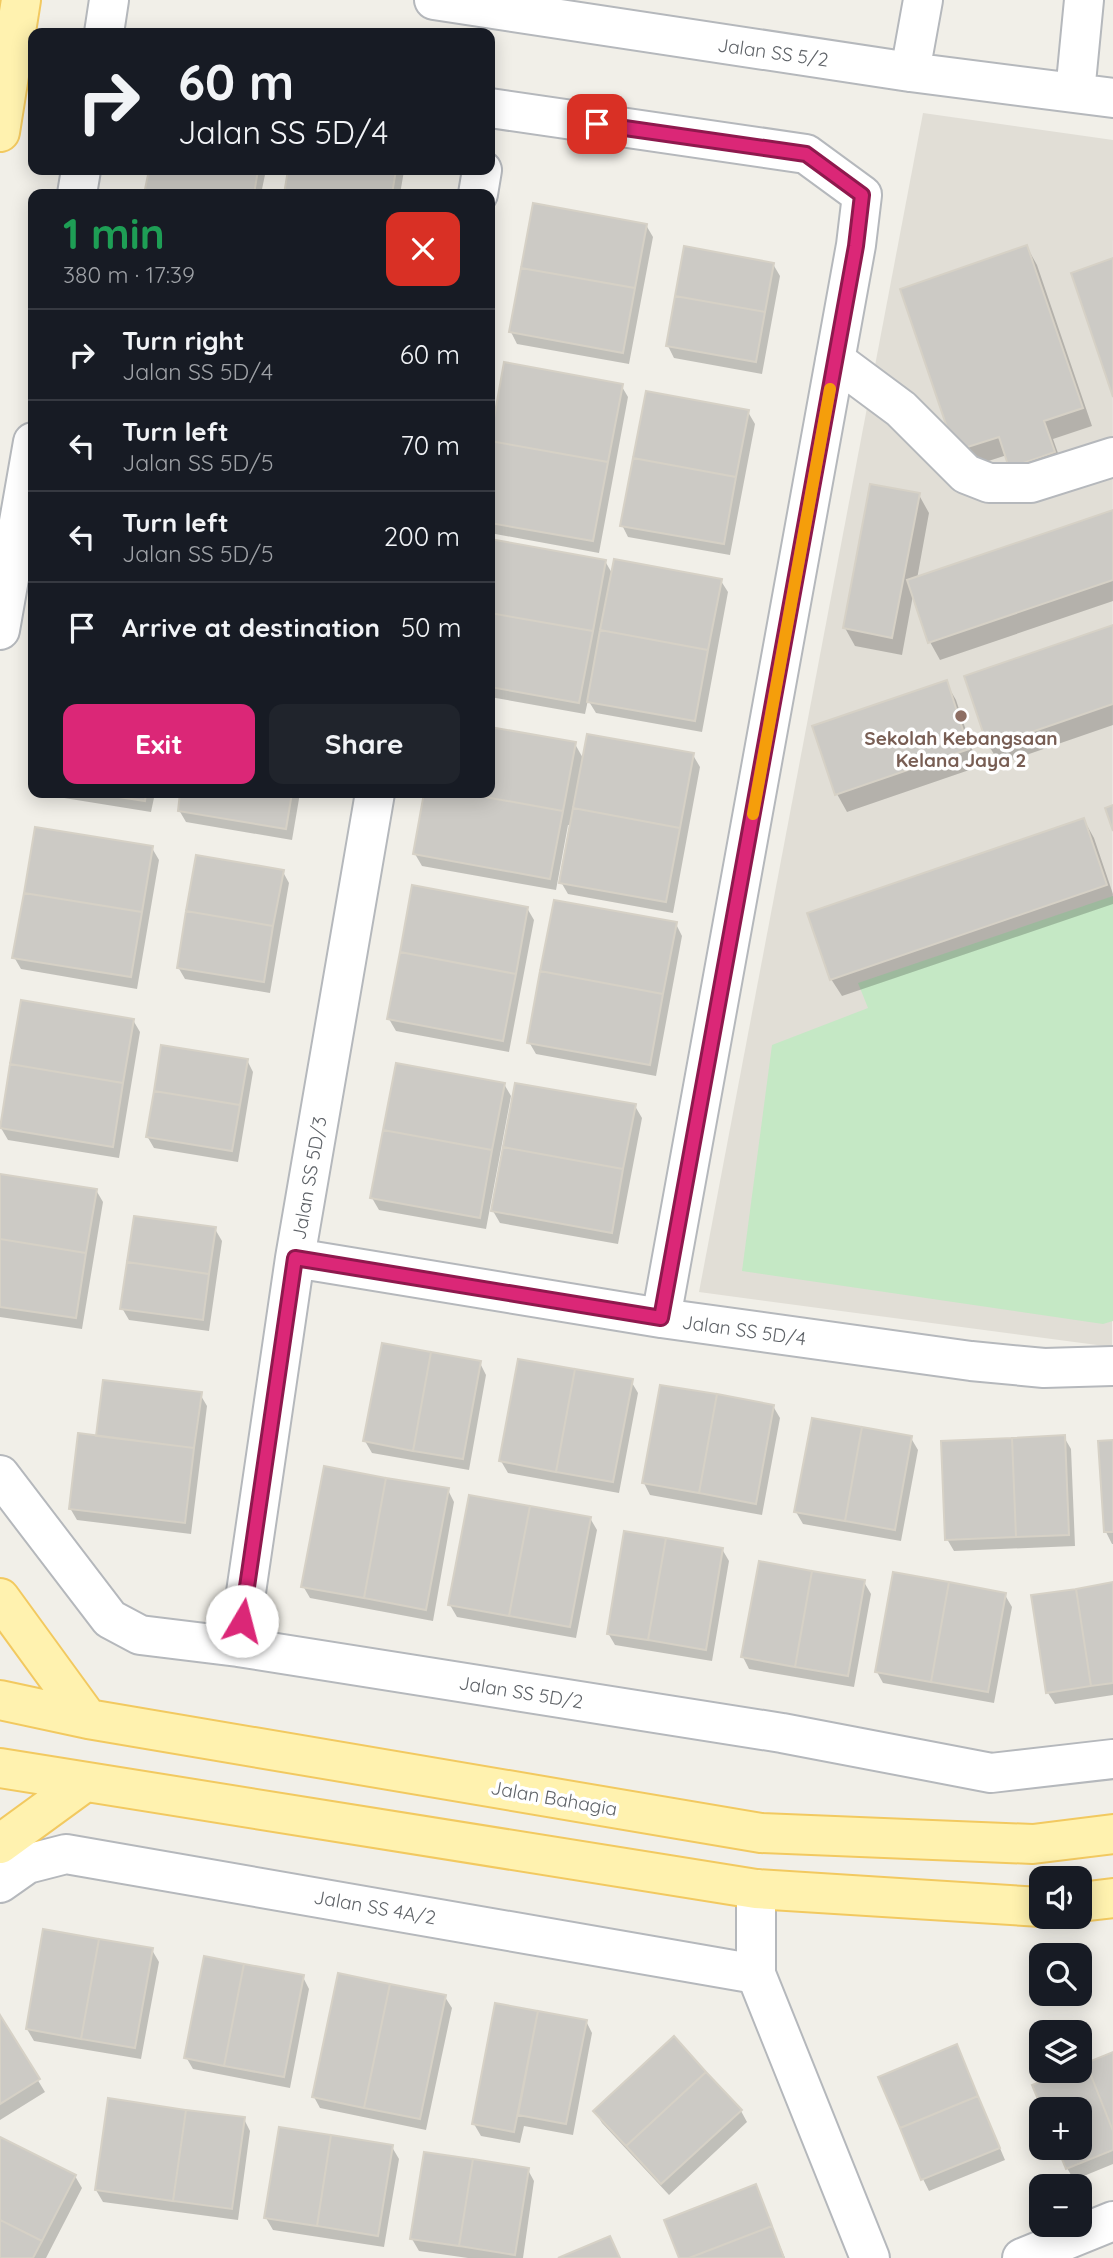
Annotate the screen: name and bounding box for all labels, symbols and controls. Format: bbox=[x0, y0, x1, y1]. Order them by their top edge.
street label: Jalan SS 5/2 bbox=[716, 32, 830, 72]
text: 60 m bbox=[178, 51, 294, 112]
icon: right bbox=[63, 56, 154, 147]
pin bbox=[567, 94, 627, 154]
icon: arrive bbox=[578, 105, 616, 143]
text: Jalan SS 5D/4 bbox=[178, 112, 388, 152]
text: 1 min bbox=[63, 207, 165, 260]
button: close bbox=[386, 212, 460, 286]
text: 380 m · 17:39 bbox=[63, 260, 195, 289]
text: Turn right bbox=[122, 324, 244, 357]
icon: right bbox=[63, 336, 101, 374]
text: 60 m bbox=[400, 338, 460, 371]
text: Jalan SS 5D/4 bbox=[122, 357, 273, 386]
text: Turn left bbox=[122, 415, 229, 448]
icon: left bbox=[63, 427, 101, 465]
text: 70 m bbox=[400, 429, 460, 462]
text: Jalan SS 5D/5 bbox=[122, 448, 274, 477]
text: Turn left bbox=[122, 506, 229, 539]
icon: left bbox=[63, 518, 101, 556]
text: 200 m bbox=[384, 520, 460, 553]
text: Jalan SS 5D/5 bbox=[122, 539, 274, 568]
icon: arrive bbox=[63, 609, 101, 647]
text: Arrive at destination bbox=[122, 611, 380, 644]
text: 50 m bbox=[401, 611, 461, 644]
button: Exit bbox=[63, 704, 255, 784]
button: Share bbox=[269, 704, 460, 784]
marker: Sekolah Kebangsaan Kelana Jaya 2 bbox=[953, 708, 969, 724]
place label: Sekolah Kebangsaan Kelana Jaya 2 bbox=[864, 726, 1058, 772]
street label: Jalan SS 5D/3 bbox=[286, 1114, 332, 1242]
street label: Jalan SS 5D/4 bbox=[680, 1309, 808, 1351]
position arrow bbox=[205, 1584, 279, 1658]
street label: Jalan SS 5D/2 bbox=[457, 1670, 585, 1714]
street label: Jalan Bahagia bbox=[489, 1775, 619, 1821]
map controls bbox=[1029, 1866, 1092, 2237]
button: sound bbox=[1029, 1866, 1092, 1929]
street label: Jalan SS 4A/2 bbox=[312, 1884, 438, 1930]
button: search bbox=[1029, 1943, 1092, 2006]
button: layers bbox=[1029, 2020, 1092, 2083]
button: + bbox=[1029, 2097, 1092, 2160]
button: − bbox=[1029, 2174, 1092, 2237]

